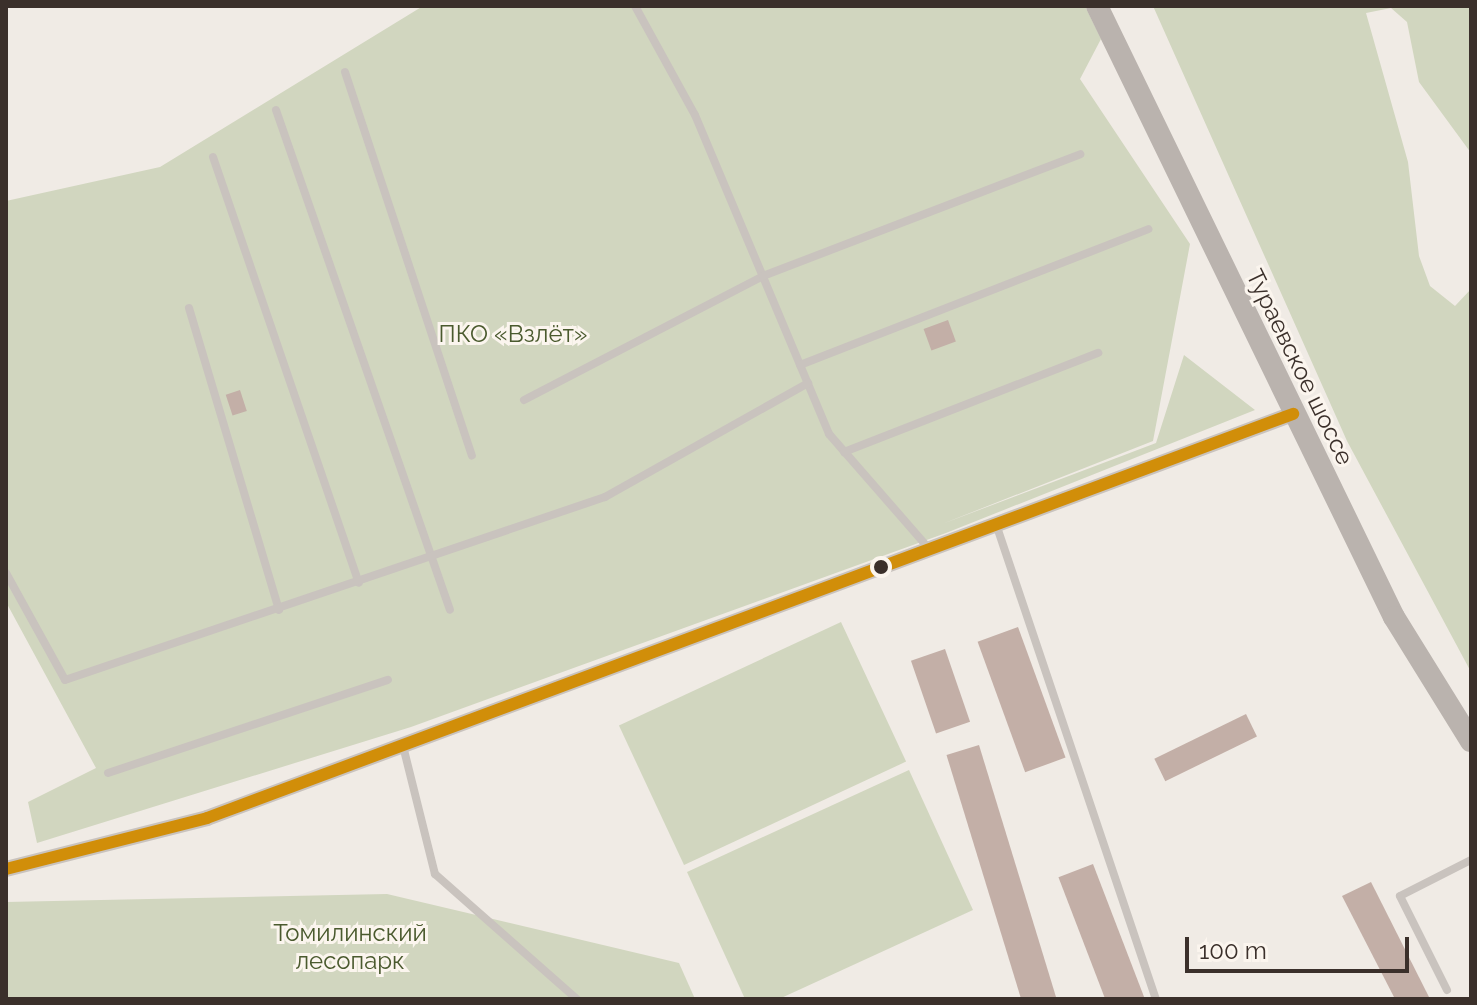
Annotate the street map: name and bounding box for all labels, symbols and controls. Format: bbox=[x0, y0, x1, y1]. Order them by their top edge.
street label: Тураевское шоссе bbox=[1240, 265, 1360, 469]
park label: ПКО «Взлёт» bbox=[439, 320, 587, 348]
unlabelled marker bbox=[873, 559, 889, 575]
park label: Томилинский лесопарк bbox=[273, 919, 427, 975]
scale bar bbox=[1189, 921, 1413, 971]
text: 100 m bbox=[1199, 936, 1267, 965]

